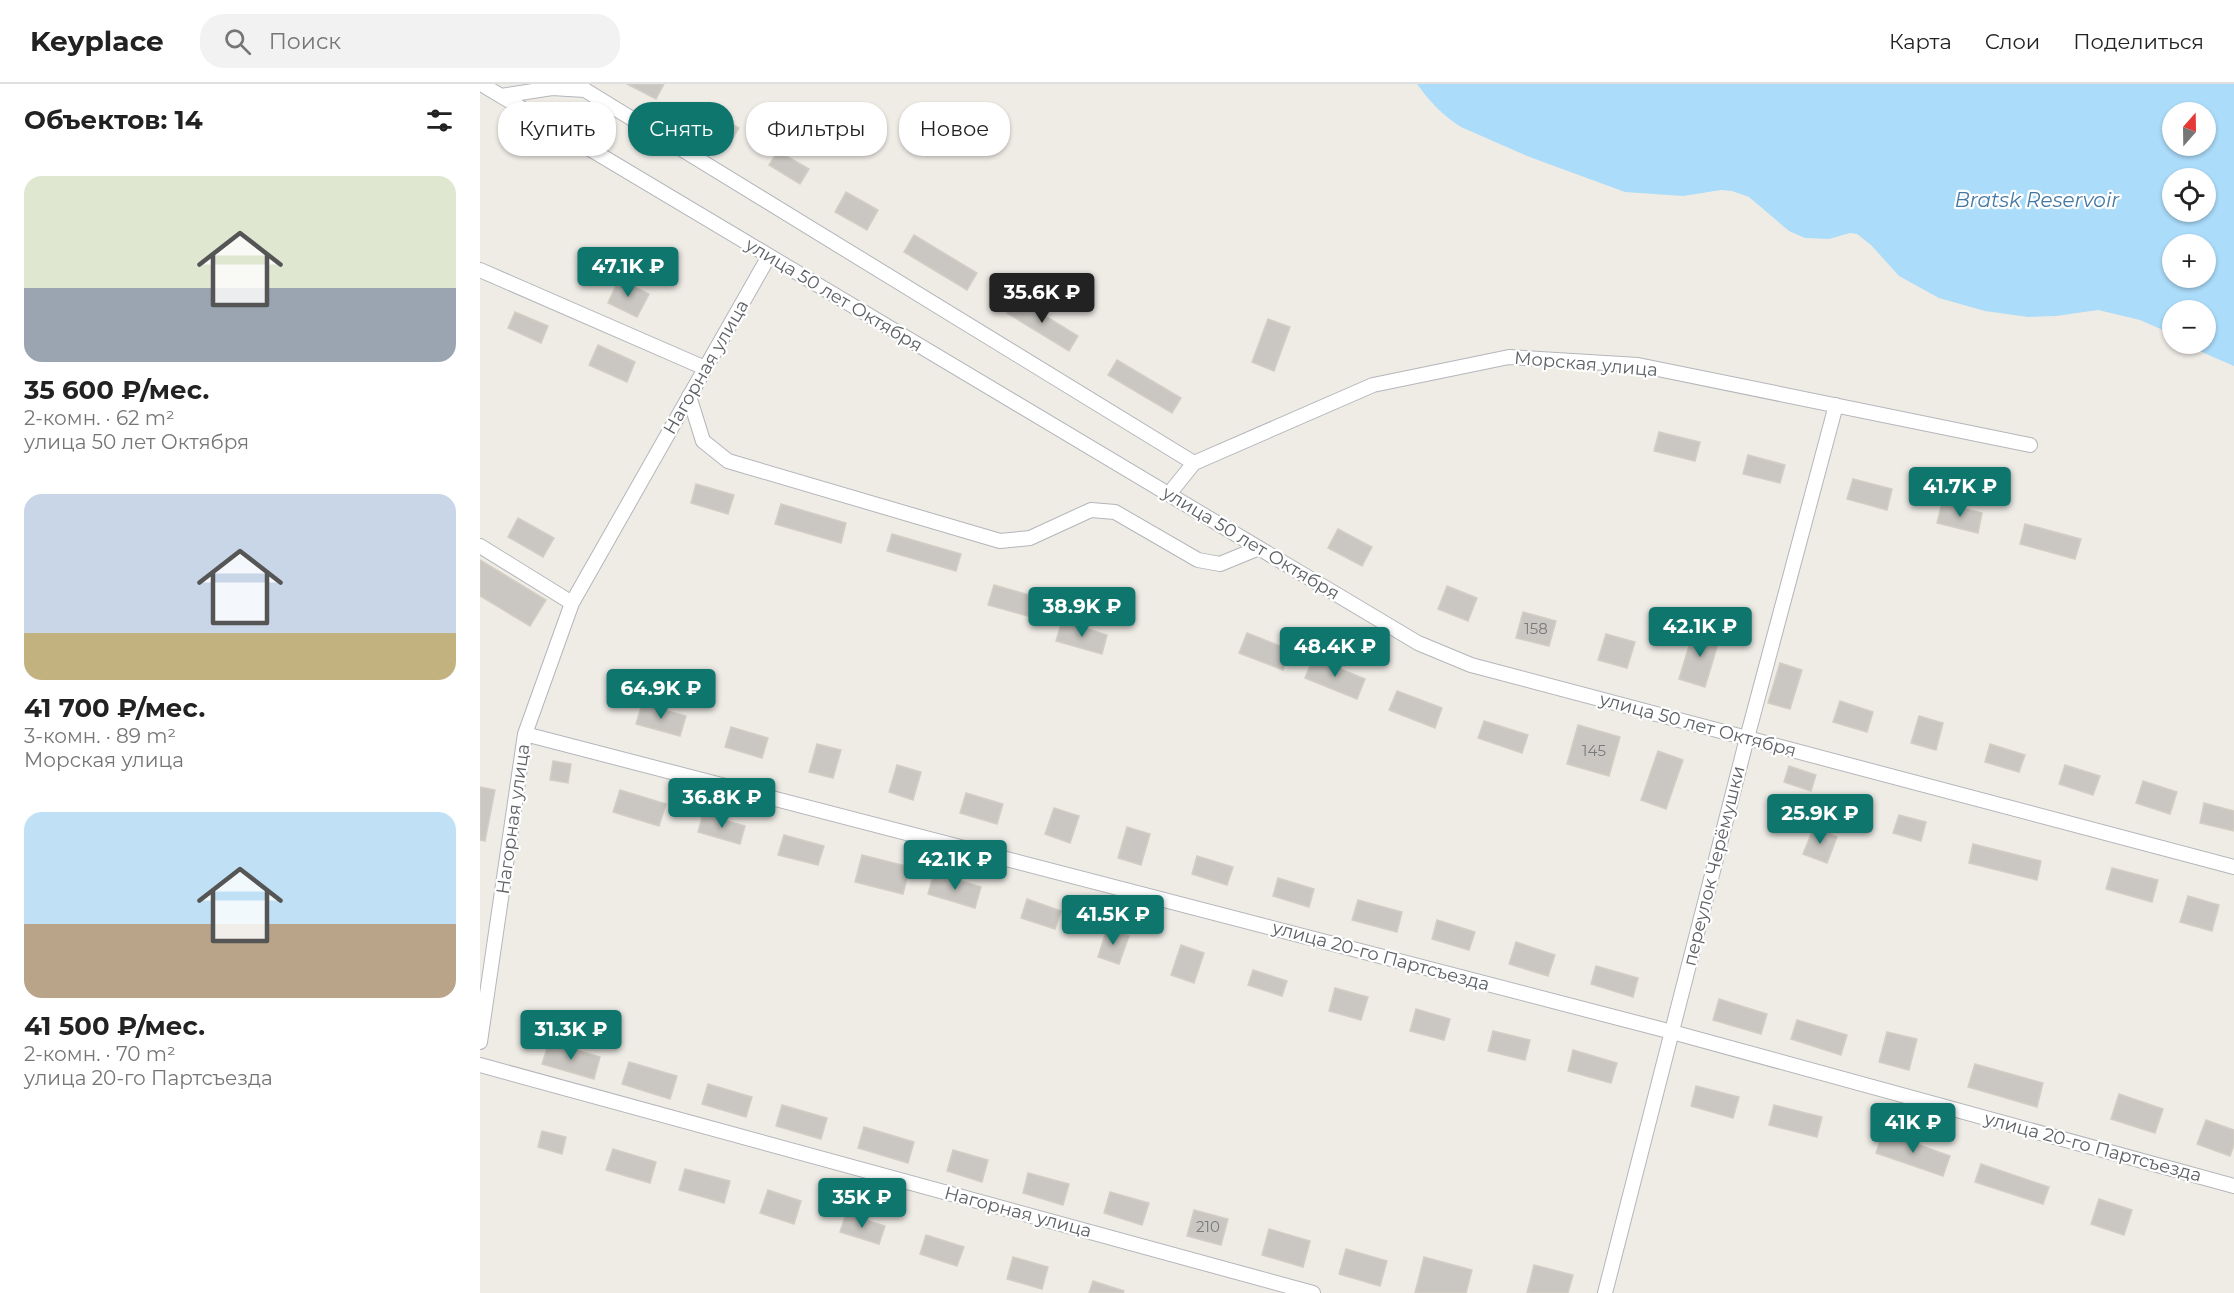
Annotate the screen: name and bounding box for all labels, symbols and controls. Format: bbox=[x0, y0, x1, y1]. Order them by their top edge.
search box bbox=[200, 14, 620, 68]
text: Keyplace bbox=[30, 24, 164, 58]
icon: search bbox=[221, 25, 254, 58]
text: Поиск bbox=[269, 28, 341, 55]
text: Карта bbox=[1889, 29, 1952, 54]
text: Слои bbox=[1985, 29, 2040, 54]
text: Поделиться bbox=[2073, 29, 2204, 54]
chip: Купить bbox=[498, 102, 616, 156]
chip: Снять bbox=[628, 102, 734, 156]
chip: Фильтры bbox=[746, 102, 887, 156]
chip: Новое bbox=[899, 102, 1010, 156]
north arrow bbox=[2162, 102, 2216, 156]
map controls bbox=[2162, 102, 2216, 354]
text: Объектов: 14 bbox=[24, 104, 203, 136]
icon: filters bbox=[423, 104, 456, 137]
button: locate bbox=[2162, 168, 2216, 222]
water label: Bratsk Reservoir bbox=[1955, 188, 2120, 212]
icon: home bbox=[186, 215, 294, 323]
street label: улица 50 лет Октября bbox=[741, 233, 927, 357]
button: + bbox=[2162, 234, 2216, 288]
pin: 47.1K ₽ bbox=[573, 247, 683, 298]
text: 47.1K ₽ bbox=[591, 254, 665, 278]
pin: 35.6K ₽ bbox=[987, 273, 1097, 324]
text: 35.6K ₽ bbox=[1003, 280, 1081, 304]
street label: Нагорная улица bbox=[659, 296, 753, 438]
button: − bbox=[2162, 300, 2216, 354]
street label: Морская улица bbox=[1513, 347, 1659, 381]
text: 35 600 ₽/мес. bbox=[24, 374, 209, 406]
text: 2-комн. · 62 m² bbox=[24, 406, 175, 430]
text: улица 50 лет Октября bbox=[24, 430, 249, 454]
pin: 41.7K ₽ bbox=[1905, 467, 2015, 518]
text: 41.7K ₽ bbox=[1923, 474, 1997, 498]
street label: улица 50 лет Октября bbox=[1158, 481, 1344, 605]
icon: home bbox=[186, 533, 294, 641]
pin: 38.9K ₽ bbox=[1027, 587, 1137, 638]
text: 38.9K ₽ bbox=[1042, 594, 1122, 618]
pin: 42.1K ₽ bbox=[1645, 607, 1755, 658]
text: 42.1K ₽ bbox=[1663, 614, 1737, 638]
house number: 158 bbox=[1524, 619, 1548, 638]
pin: 48.4K ₽ bbox=[1280, 627, 1390, 678]
text: 48.4K ₽ bbox=[1294, 634, 1376, 658]
pin: 64.9K ₽ bbox=[606, 669, 716, 720]
text: 64.9K ₽ bbox=[621, 676, 701, 700]
street label: улица 50 лет Октября bbox=[1596, 688, 1799, 762]
text: 41 700 ₽/мес. bbox=[24, 692, 205, 724]
text: 3-комн. · 89 m² bbox=[24, 724, 176, 748]
house number: 145 bbox=[1582, 741, 1606, 760]
street label: Нагорная улица bbox=[492, 742, 534, 896]
text: Морская улица bbox=[24, 748, 184, 772]
street label: переулок Черёмушки bbox=[1678, 764, 1750, 968]
pin: 36.8K ₽ bbox=[667, 778, 777, 829]
text: 36.8K ₽ bbox=[682, 785, 762, 809]
pin: 25.9K ₽ bbox=[1765, 794, 1875, 845]
text: 25.9K ₽ bbox=[1781, 801, 1859, 825]
pin: 42.1K ₽ bbox=[900, 840, 1010, 891]
text: 42.1K ₽ bbox=[918, 847, 992, 871]
icon: home bbox=[186, 851, 294, 959]
pin: 41.5K ₽ bbox=[1058, 895, 1168, 946]
text: 41.5K ₽ bbox=[1076, 902, 1150, 926]
street label: улица 20-го Партсъезда bbox=[1269, 916, 1492, 996]
text: 41 500 ₽/мес. bbox=[24, 1010, 205, 1042]
pin: 31.3K ₽ bbox=[516, 1010, 626, 1061]
text: 31.3K ₽ bbox=[535, 1017, 607, 1041]
text: 2-комн. · 70 m² bbox=[24, 1042, 176, 1066]
text: улица 20-го Партсъезда bbox=[24, 1066, 273, 1090]
pin: 41K ₽ bbox=[1871, 1103, 1955, 1154]
street label: улица 20-го Партсъезда bbox=[1981, 1107, 2204, 1187]
text: 41K ₽ bbox=[1884, 1110, 1942, 1134]
pin: 35K ₽ bbox=[820, 1178, 904, 1229]
street label: Нагорная улица bbox=[942, 1182, 1094, 1242]
text: 35K ₽ bbox=[832, 1185, 892, 1209]
house number: 210 bbox=[1196, 1217, 1220, 1236]

